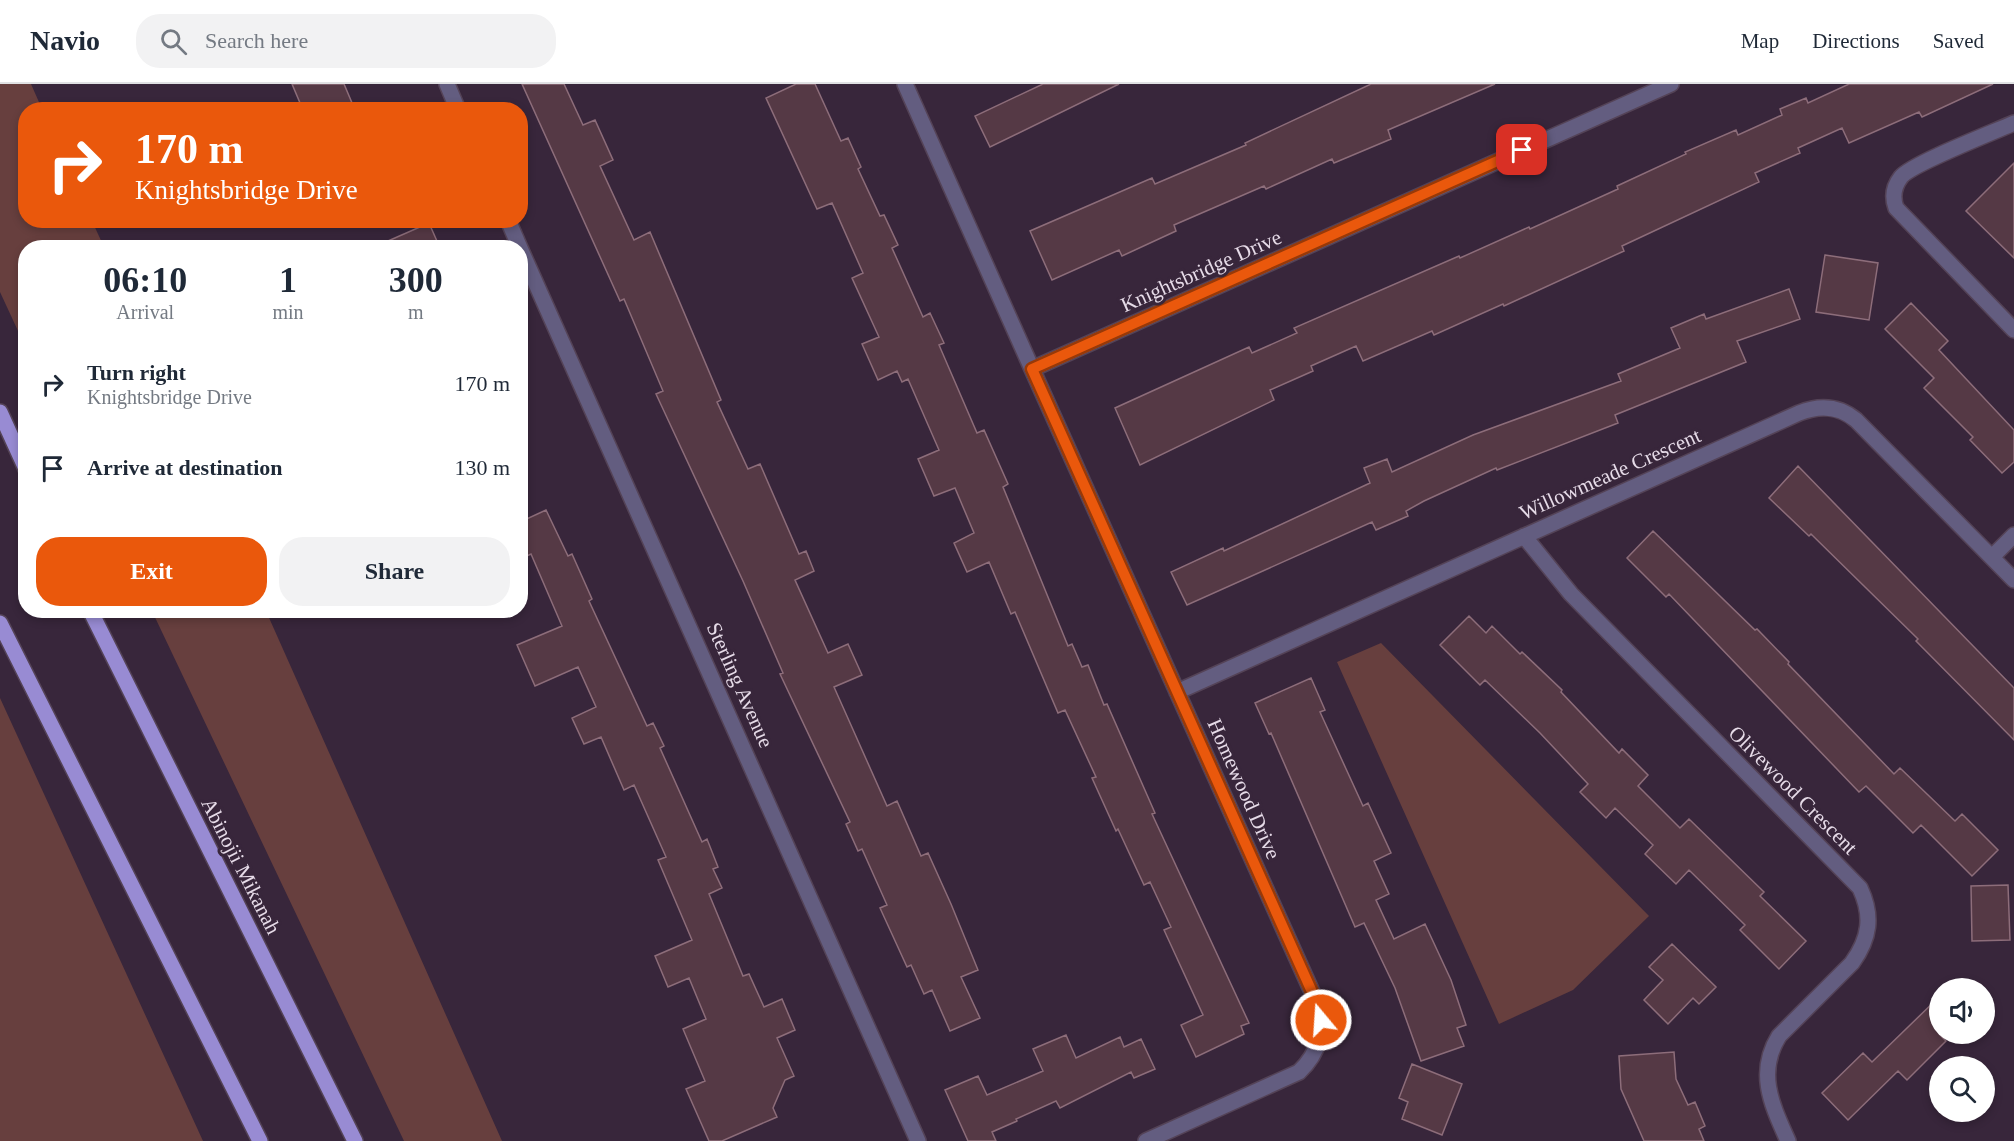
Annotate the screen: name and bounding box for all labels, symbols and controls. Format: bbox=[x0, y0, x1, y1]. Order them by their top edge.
search box bbox=[136, 14, 556, 68]
text: Navio bbox=[30, 25, 100, 56]
icon: search bbox=[157, 25, 190, 58]
text: Search here bbox=[205, 28, 308, 53]
text: Map bbox=[1741, 29, 1779, 53]
text: Directions bbox=[1812, 29, 1900, 53]
text: Saved bbox=[1933, 29, 1984, 53]
pin bbox=[1496, 124, 1547, 175]
icon: right bbox=[36, 126, 114, 204]
text: 170 m bbox=[135, 126, 244, 172]
icon: arrive bbox=[1505, 133, 1538, 166]
text: Knightsbridge Drive bbox=[135, 175, 358, 205]
street label: Knightsbridge Drive bbox=[1117, 225, 1285, 317]
text: 06:10 bbox=[103, 260, 187, 300]
text: 1 bbox=[279, 260, 297, 300]
text: 300 bbox=[389, 260, 443, 300]
text: Arrival bbox=[116, 301, 174, 323]
text: min bbox=[272, 301, 304, 323]
text: m bbox=[408, 301, 424, 323]
text: Turn right bbox=[87, 360, 186, 385]
icon: right bbox=[36, 368, 69, 401]
text: 170 m bbox=[454, 371, 510, 396]
text: Knightsbridge Drive bbox=[87, 386, 252, 408]
street label: Willowmeade Crescent bbox=[1516, 423, 1704, 525]
icon: arrive bbox=[36, 452, 69, 485]
text: Arrive at destination bbox=[87, 455, 283, 480]
text: 130 m bbox=[454, 455, 510, 480]
button: Exit bbox=[36, 537, 267, 606]
button: Share bbox=[279, 537, 510, 606]
street label: Sterling Avenue bbox=[702, 619, 778, 751]
street label: Homewood Drive bbox=[1202, 715, 1286, 863]
street label: Olivewood Crescent bbox=[1724, 721, 1862, 859]
street label: Abinojii Mikanah bbox=[196, 794, 286, 939]
map controls bbox=[1929, 978, 1995, 1122]
button: sound bbox=[1929, 978, 1995, 1044]
position arrow bbox=[1289, 988, 1353, 1052]
button: search bbox=[1929, 1056, 1995, 1122]

